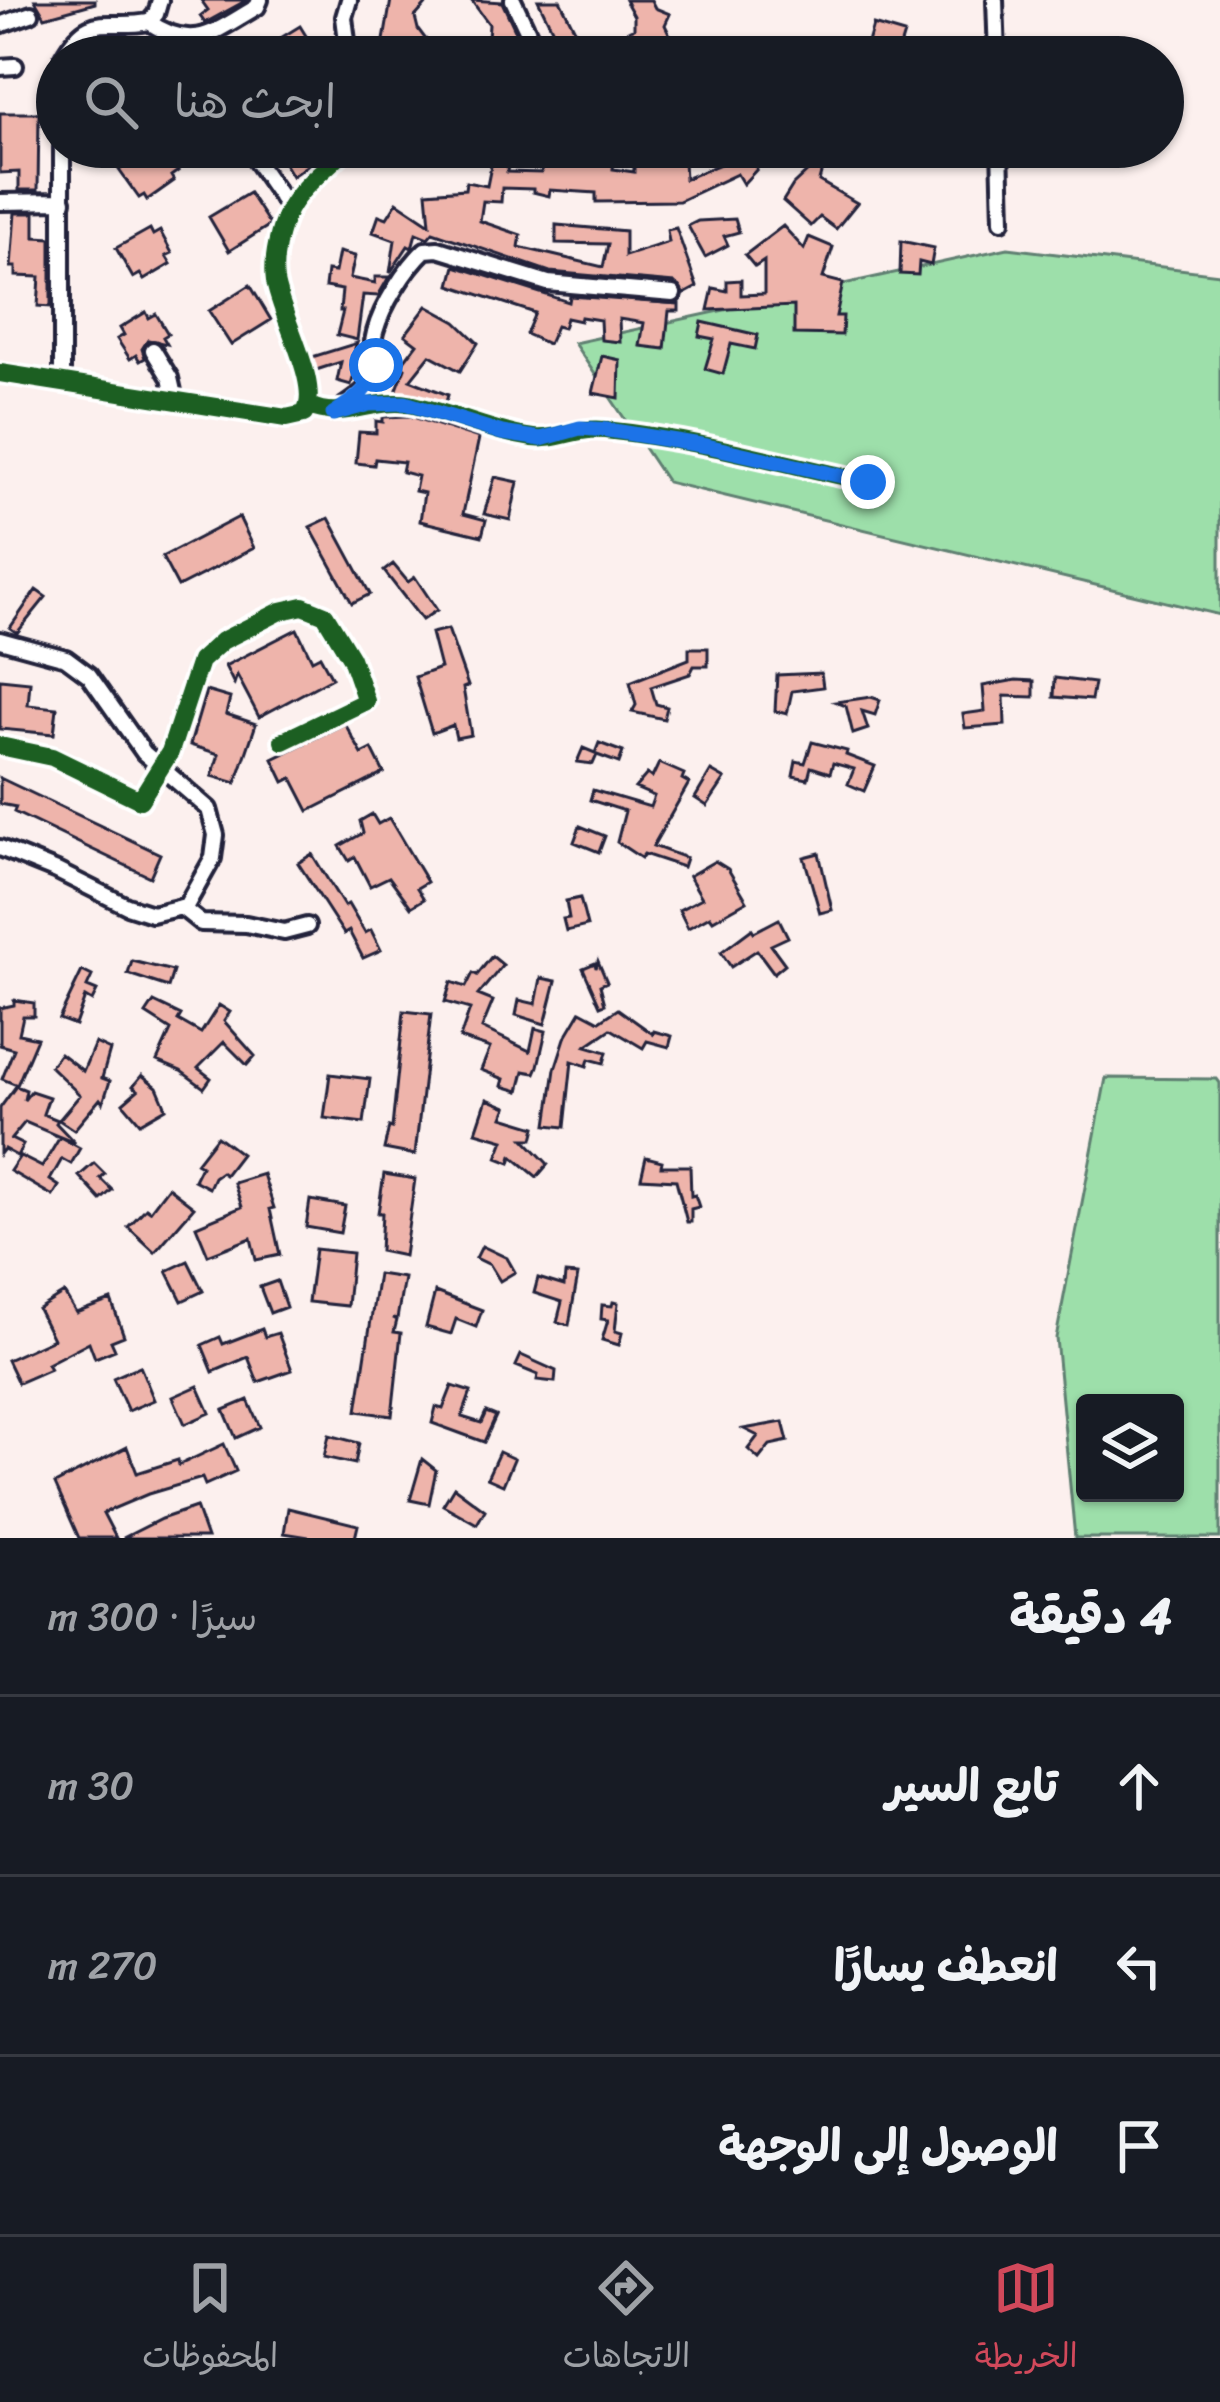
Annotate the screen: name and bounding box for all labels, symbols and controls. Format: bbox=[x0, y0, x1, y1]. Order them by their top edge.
search box bbox=[36, 36, 1184, 168]
text: ابحث هنا bbox=[174, 62, 336, 142]
icon: search bbox=[78, 69, 144, 135]
route start bbox=[349, 338, 403, 392]
route end bbox=[841, 455, 895, 509]
map controls bbox=[1076, 1394, 1184, 1502]
button: layers bbox=[1076, 1394, 1184, 1502]
text: 4 دقيقة bbox=[1009, 1571, 1172, 1661]
text: سيرًا · 300 m bbox=[48, 1582, 257, 1651]
text: تابع السير bbox=[886, 1746, 1058, 1826]
text: 30 m bbox=[48, 1751, 134, 1820]
icon: ahead bbox=[1106, 1753, 1172, 1819]
text: انعطف يسارًا bbox=[834, 1926, 1058, 2006]
text: 270 m bbox=[48, 1931, 158, 2000]
icon: left bbox=[1106, 1933, 1172, 1999]
text: الوصول إلى الوجهة bbox=[718, 2106, 1058, 2186]
icon: arrive bbox=[1106, 2113, 1172, 2179]
tab: المحفوظات bbox=[142, 2255, 278, 2385]
tab: الاتجاهات bbox=[563, 2255, 690, 2385]
tab: الخريطة bbox=[975, 2255, 1078, 2385]

